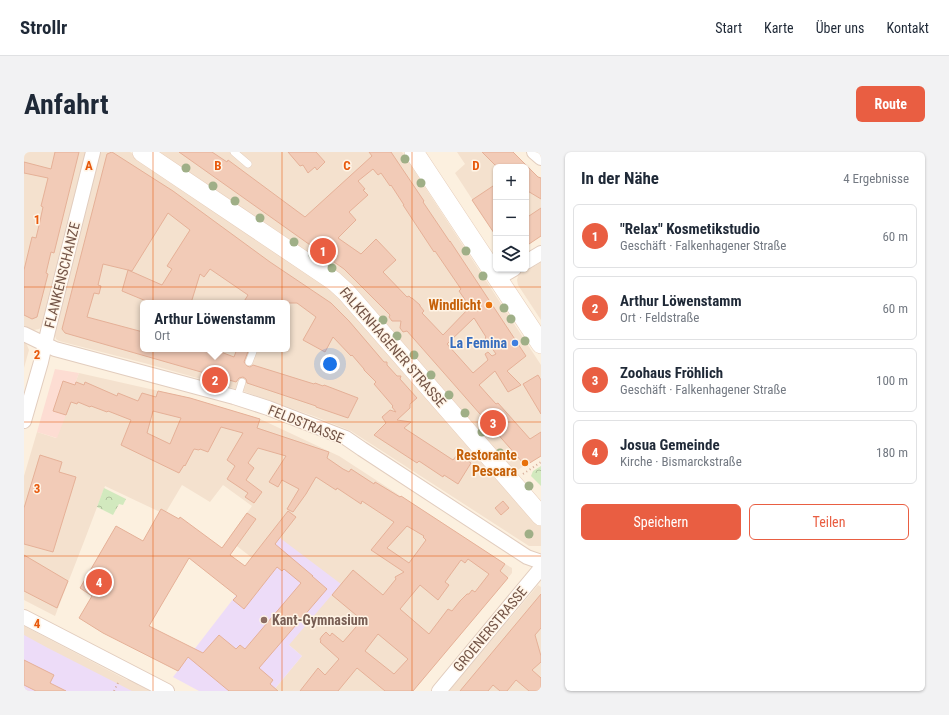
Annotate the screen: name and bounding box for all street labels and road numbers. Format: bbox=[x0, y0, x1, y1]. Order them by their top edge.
street label: FLANKENSCHANZE bbox=[41, 220, 83, 330]
street label: FALKENHAGENER STRASSE bbox=[337, 284, 449, 410]
street label: FELDSTRASSE bbox=[266, 402, 346, 446]
street label: GROENERSTRASSE bbox=[450, 583, 530, 675]

